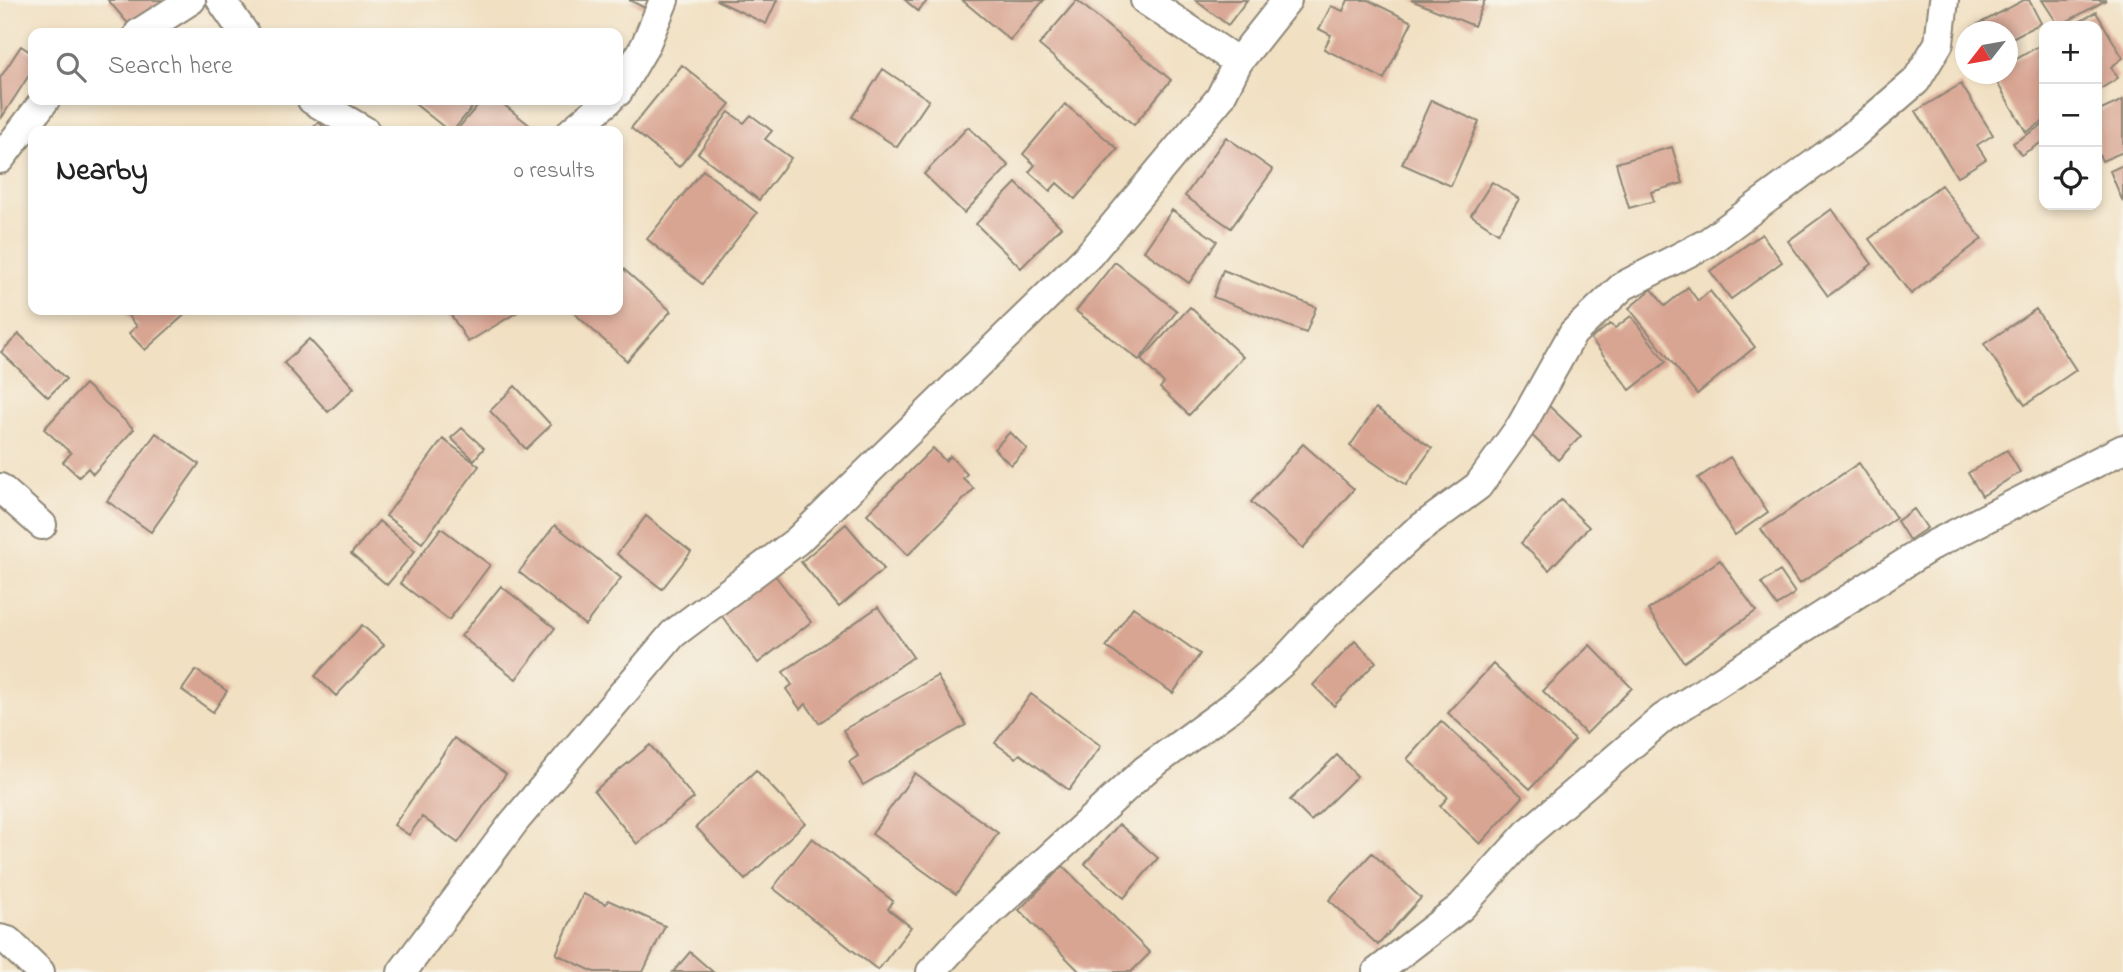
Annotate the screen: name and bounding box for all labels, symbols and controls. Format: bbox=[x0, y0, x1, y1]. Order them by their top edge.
north arrow bbox=[1955, 21, 2018, 84]
map controls bbox=[2039, 21, 2102, 210]
button: + bbox=[2039, 21, 2102, 84]
search box bbox=[28, 28, 623, 105]
icon: search bbox=[52, 48, 90, 86]
text: Search here bbox=[108, 48, 233, 86]
button: − bbox=[2039, 84, 2102, 147]
button: locate bbox=[2039, 147, 2102, 210]
text: Nearby bbox=[56, 150, 148, 194]
text: 0 results bbox=[514, 155, 595, 188]

